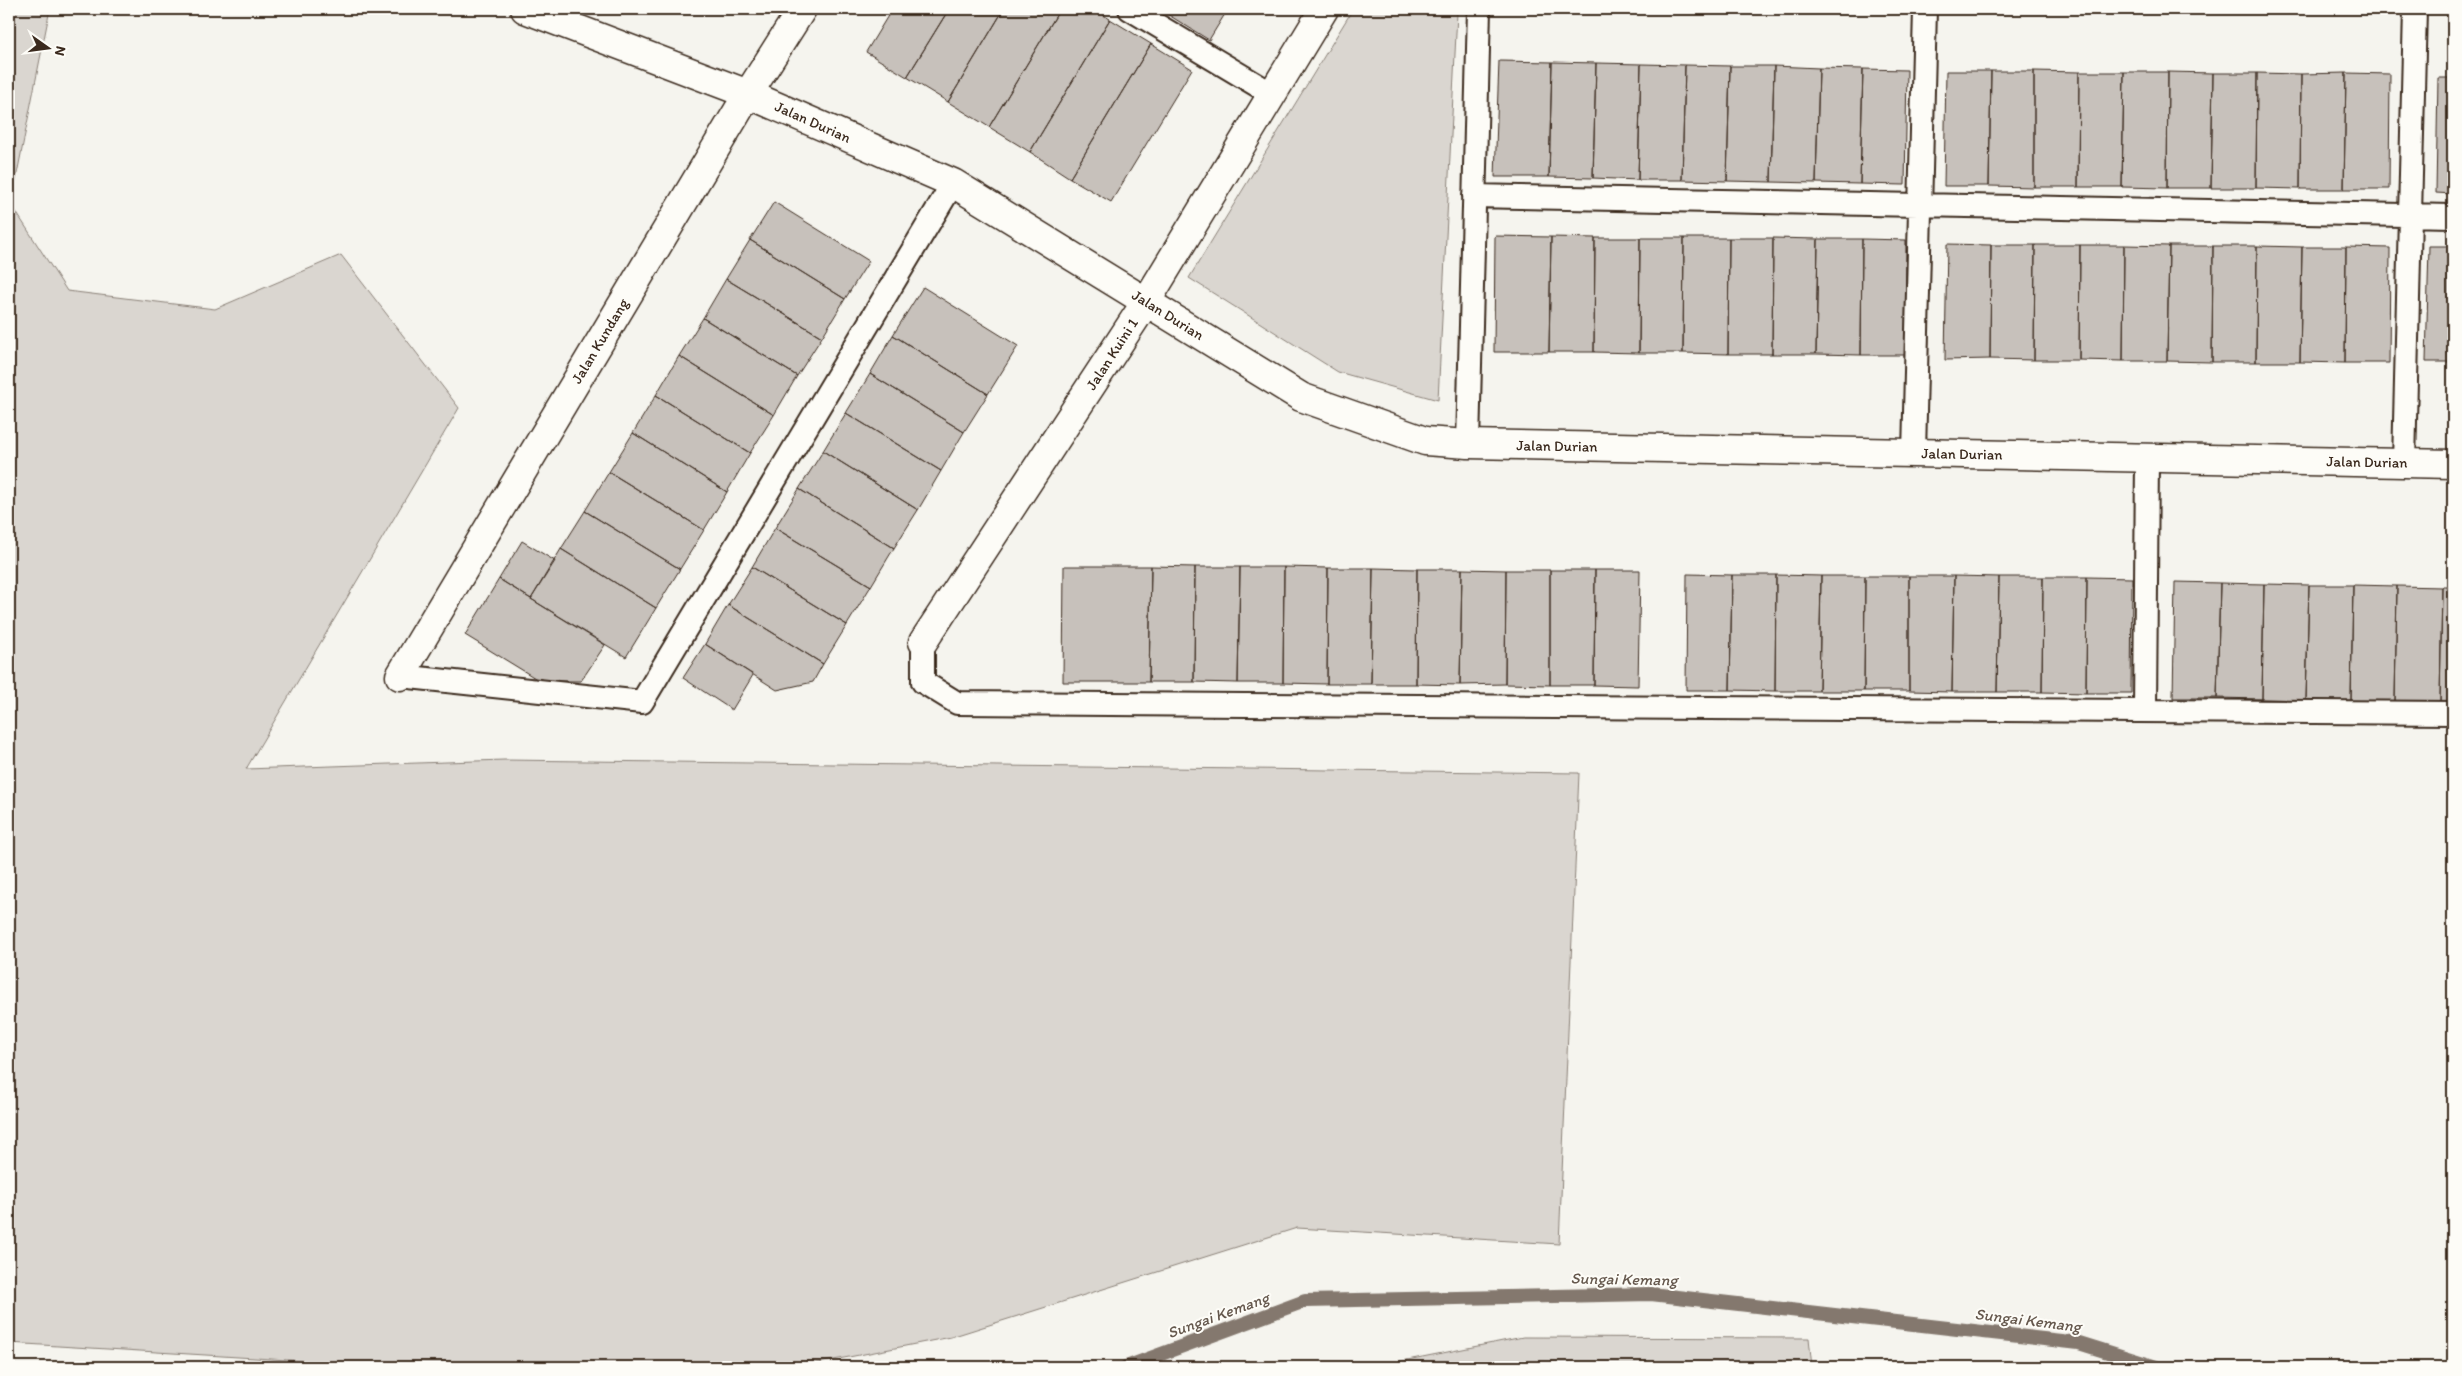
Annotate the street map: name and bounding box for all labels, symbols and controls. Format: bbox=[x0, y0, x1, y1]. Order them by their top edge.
north arrow bbox=[22, 22, 72, 72]
text: N bbox=[51, 44, 70, 58]
street label: Jalan Durian bbox=[772, 97, 854, 147]
street label: Jalan Durian bbox=[1129, 286, 1208, 344]
street label: Jalan Kundang bbox=[568, 295, 633, 387]
street label: Jalan Kuini 1 bbox=[1082, 315, 1142, 393]
street label: Jalan Durian bbox=[1516, 436, 1598, 456]
street label: Jalan Durian bbox=[1921, 444, 2003, 464]
street label: Jalan Durian bbox=[2326, 452, 2408, 472]
water label: Sungai Kemang bbox=[1570, 1269, 1679, 1289]
water label: Sungai Kemang bbox=[1165, 1287, 1273, 1342]
water label: Sungai Kemang bbox=[1974, 1304, 2084, 1336]

